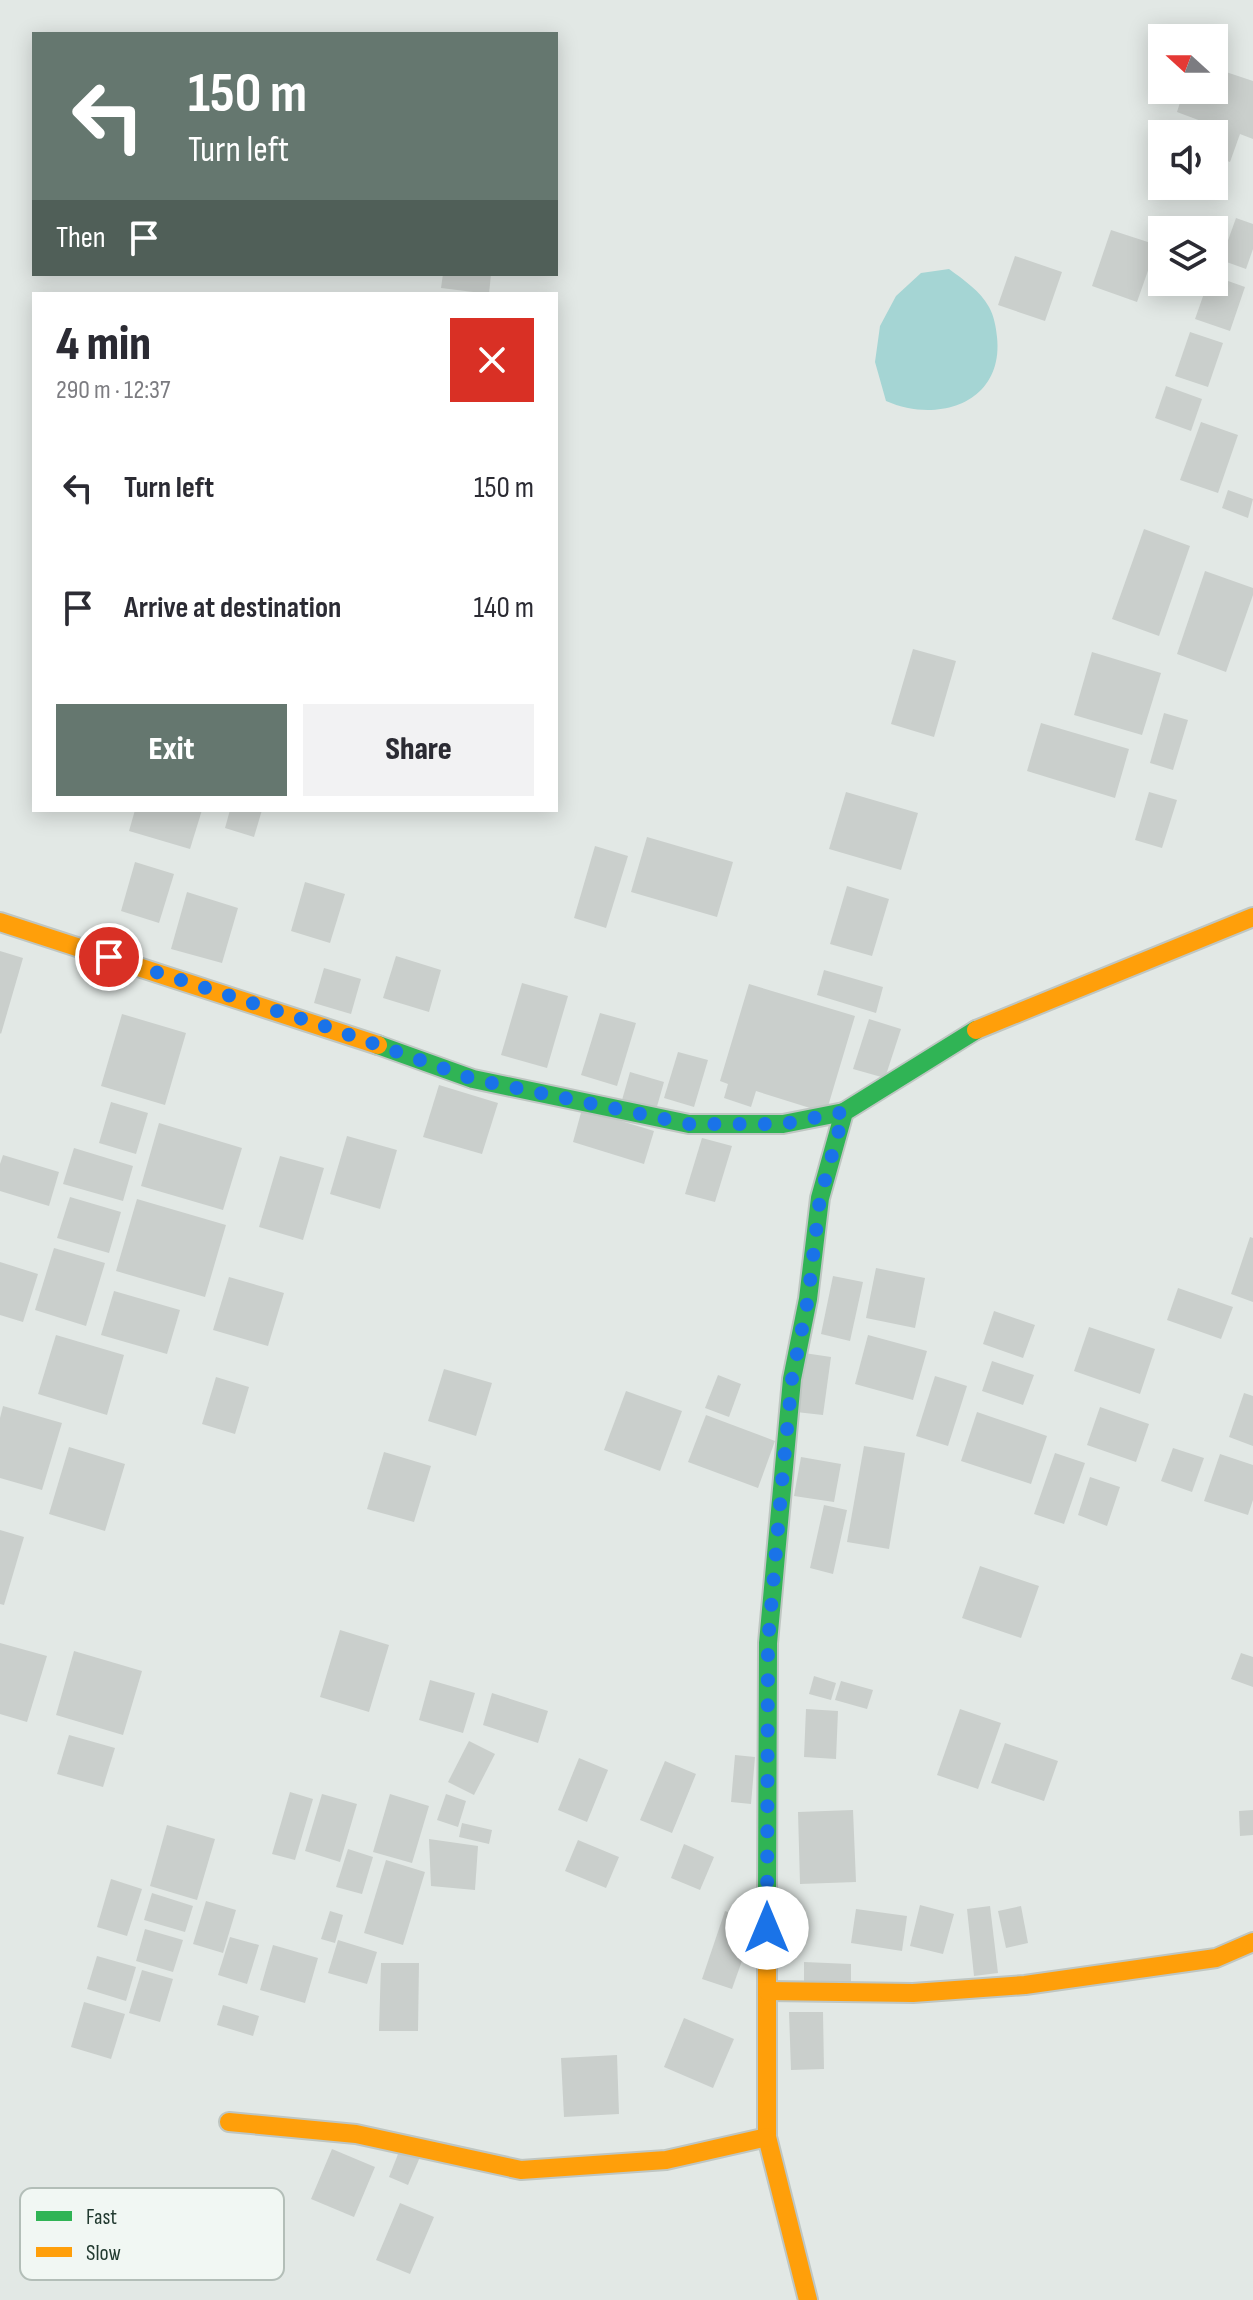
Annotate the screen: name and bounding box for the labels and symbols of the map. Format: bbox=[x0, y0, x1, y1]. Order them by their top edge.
north arrow bbox=[1148, 24, 1228, 104]
pin bbox=[75, 923, 143, 991]
position arrow bbox=[725, 1886, 809, 1970]
legend bbox=[20, 2188, 284, 2280]
text: Fast bbox=[86, 2204, 117, 2231]
text: Slow bbox=[86, 2240, 121, 2267]

